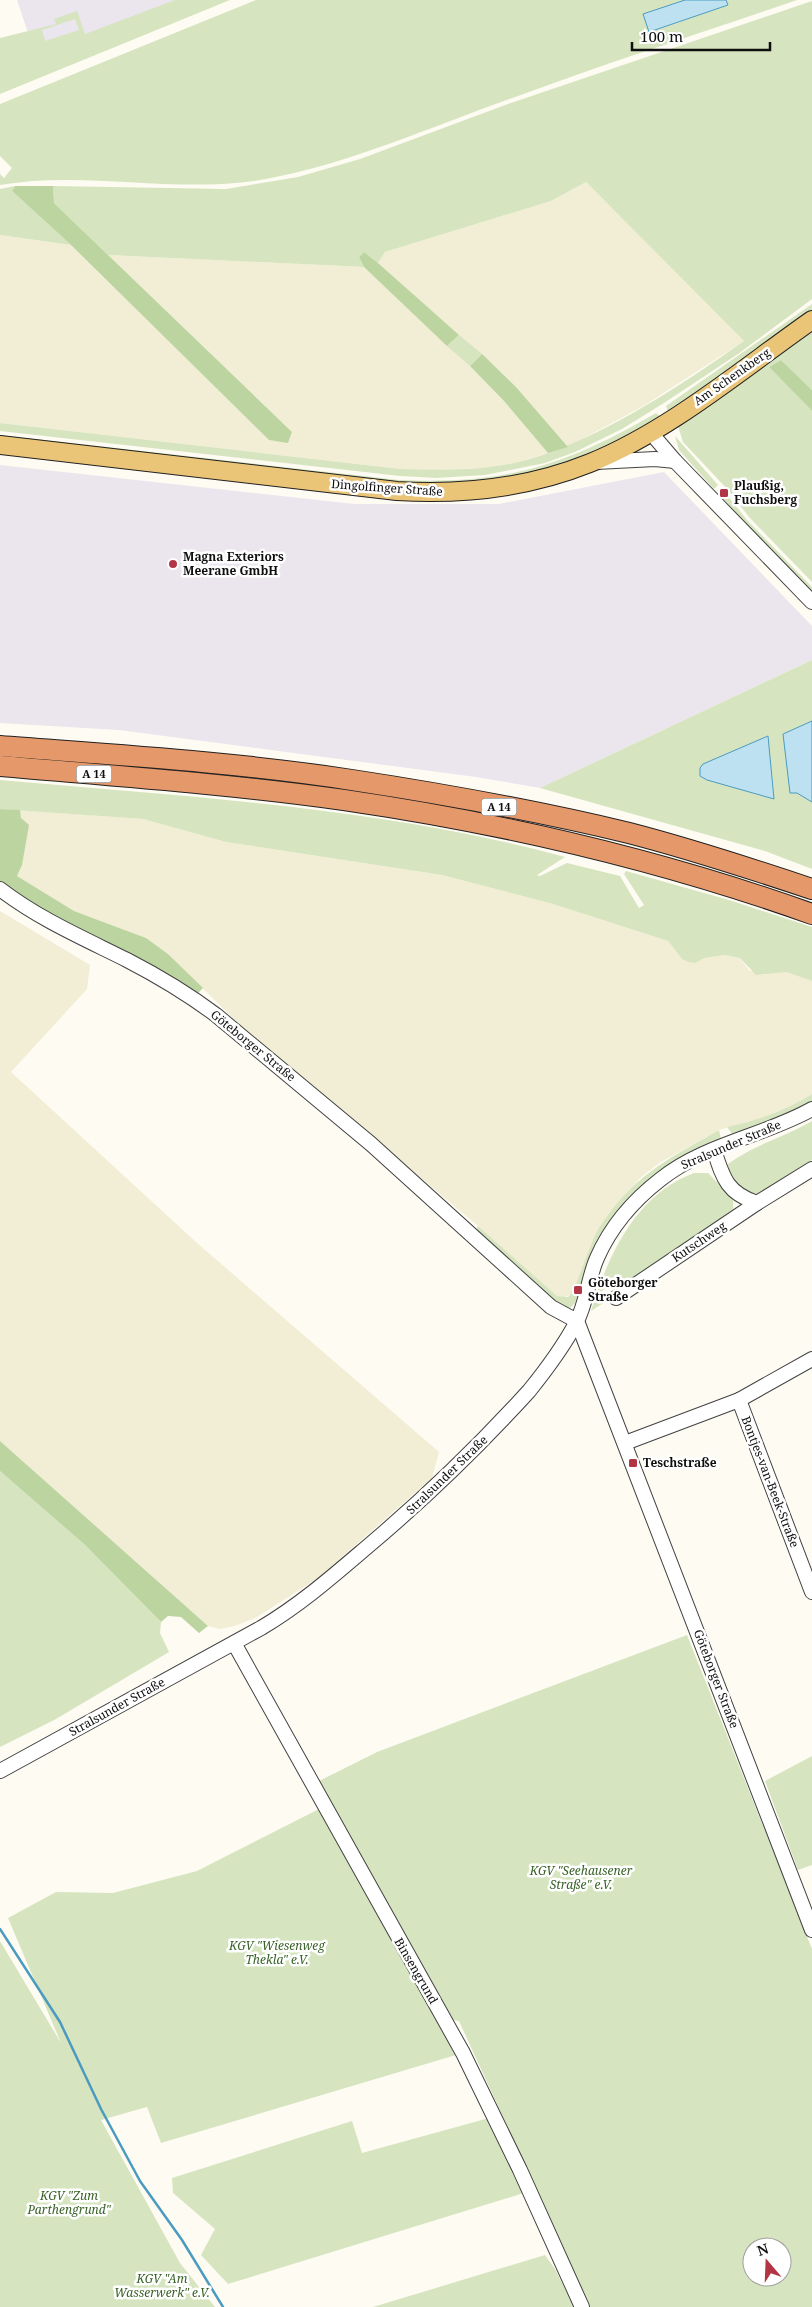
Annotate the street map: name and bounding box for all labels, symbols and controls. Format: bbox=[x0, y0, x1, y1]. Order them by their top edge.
scale bar bbox=[632, 20, 770, 52]
text: 100 m bbox=[640, 26, 683, 46]
street label: Am Schenkberg bbox=[690, 343, 774, 409]
street label: Dingolfinger Straße bbox=[331, 475, 443, 500]
place label: Plaußig, Fuchsberg bbox=[734, 477, 797, 508]
marker: Plaußig, Fuchsberg bbox=[718, 487, 730, 499]
place label: Magna Exteriors Meerane GmbH bbox=[183, 548, 284, 579]
marker: Magna Exteriors Meerane GmbH bbox=[167, 558, 179, 570]
road number: A 14 bbox=[76, 766, 112, 782]
road number: A 14 bbox=[482, 799, 516, 816]
street label: Göteborger Straße bbox=[207, 1006, 299, 1085]
street label: Stralsunder Straße bbox=[678, 1116, 783, 1173]
street label: Kutschweg bbox=[668, 1217, 730, 1266]
place label: Göteborger Straße bbox=[588, 1274, 658, 1305]
marker: Göteborger Straße bbox=[572, 1284, 584, 1296]
street label: Bontjes-van-Beek-Straße bbox=[738, 1414, 803, 1550]
street label: Stralsunder Straße bbox=[402, 1431, 491, 1518]
place label: Teschstraße bbox=[643, 1454, 717, 1471]
marker: Teschstraße bbox=[627, 1457, 639, 1469]
street label: Göteborger Straße bbox=[690, 1627, 743, 1731]
street label: Stralsunder Straße bbox=[66, 1673, 168, 1740]
park label: KGV "Seehausener Straße" e.V. bbox=[529, 1862, 633, 1893]
street label: Binsengrund bbox=[391, 1935, 443, 2008]
park label: KGV "Wiesenweg Thekla" e.V. bbox=[228, 1937, 326, 1968]
park label: KGV "Zum Parthengrund" bbox=[26, 2187, 112, 2218]
north arrow bbox=[742, 2237, 792, 2287]
text: N bbox=[754, 2238, 771, 2260]
park label: KGV "Am Wasserwerk" e.V. bbox=[114, 2270, 210, 2301]

